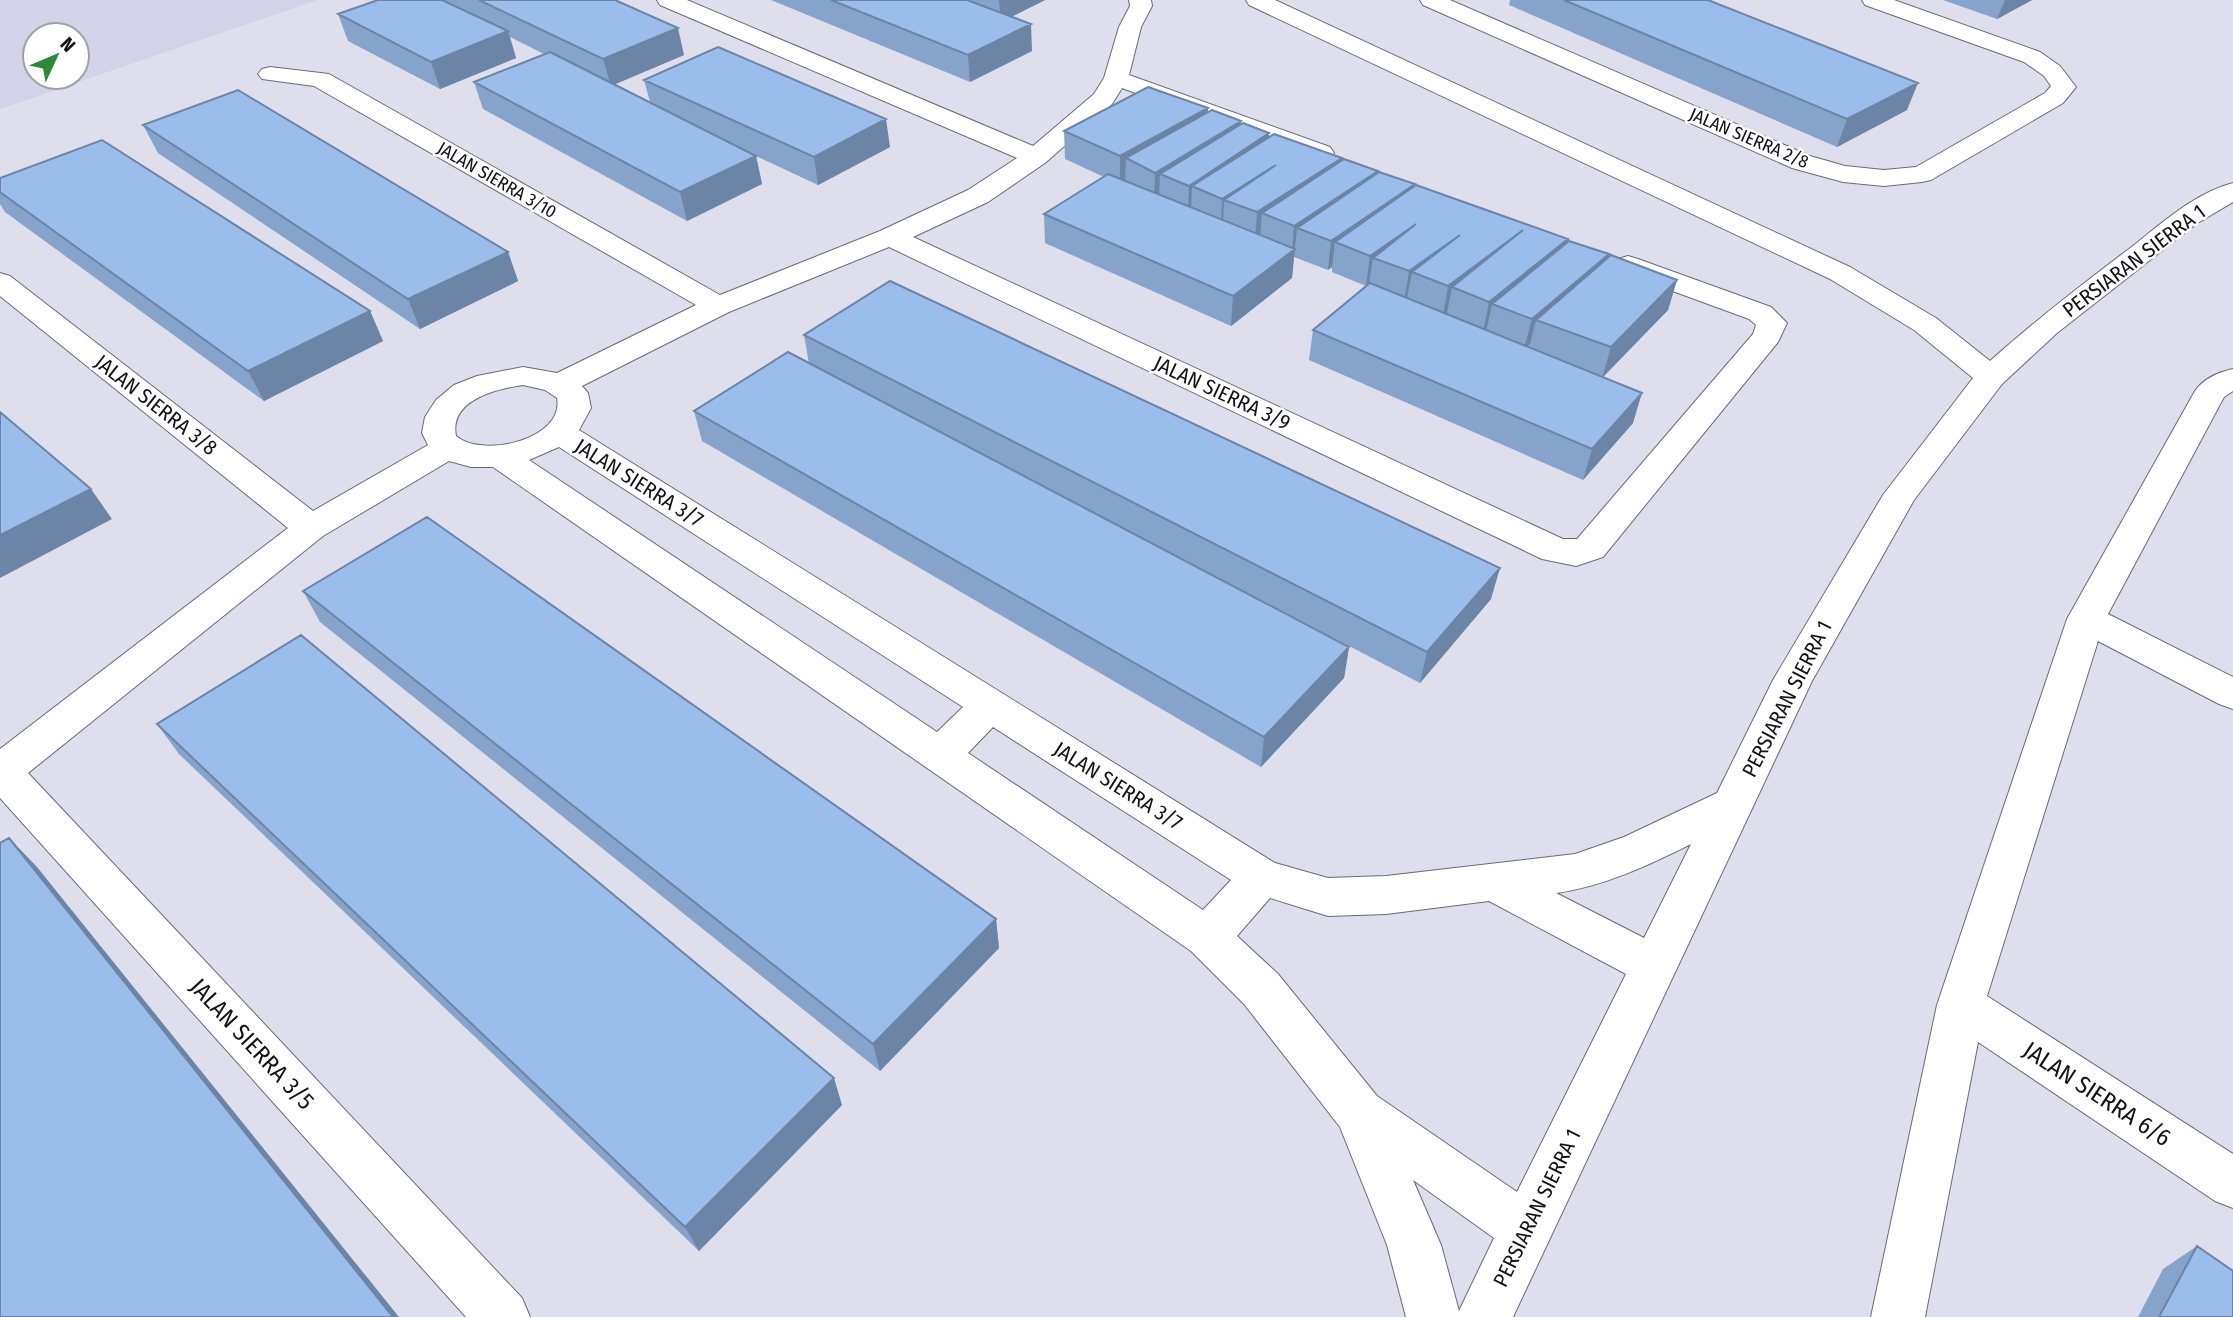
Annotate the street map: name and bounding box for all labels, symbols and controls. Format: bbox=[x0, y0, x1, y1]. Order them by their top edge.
north arrow bbox=[21, 21, 91, 91]
text: N bbox=[56, 32, 80, 57]
street label: JALAN SIERRA 2/8 bbox=[1686, 103, 1812, 173]
street label: JALAN SIERRA 3/10 bbox=[434, 137, 560, 223]
street label: PERSIARAN SIERRA 1 bbox=[2057, 199, 2211, 323]
street label: JALAN SIERRA 3/8 bbox=[90, 349, 222, 461]
street label: JALAN SIERRA 3/9 bbox=[1150, 350, 1294, 436]
street label: JALAN SIERRA 3/7 bbox=[570, 433, 708, 533]
street label: PERSIARAN SIERRA 1 bbox=[1736, 616, 1838, 782]
street label: JALAN SIERRA 3/7 bbox=[1049, 736, 1187, 836]
street label: JALAN SIERRA 3/5 bbox=[184, 973, 320, 1115]
street label: JALAN SIERRA 6/6 bbox=[2018, 1036, 2176, 1152]
street label: PERSIARAN SIERRA 1 bbox=[1488, 1125, 1586, 1291]

